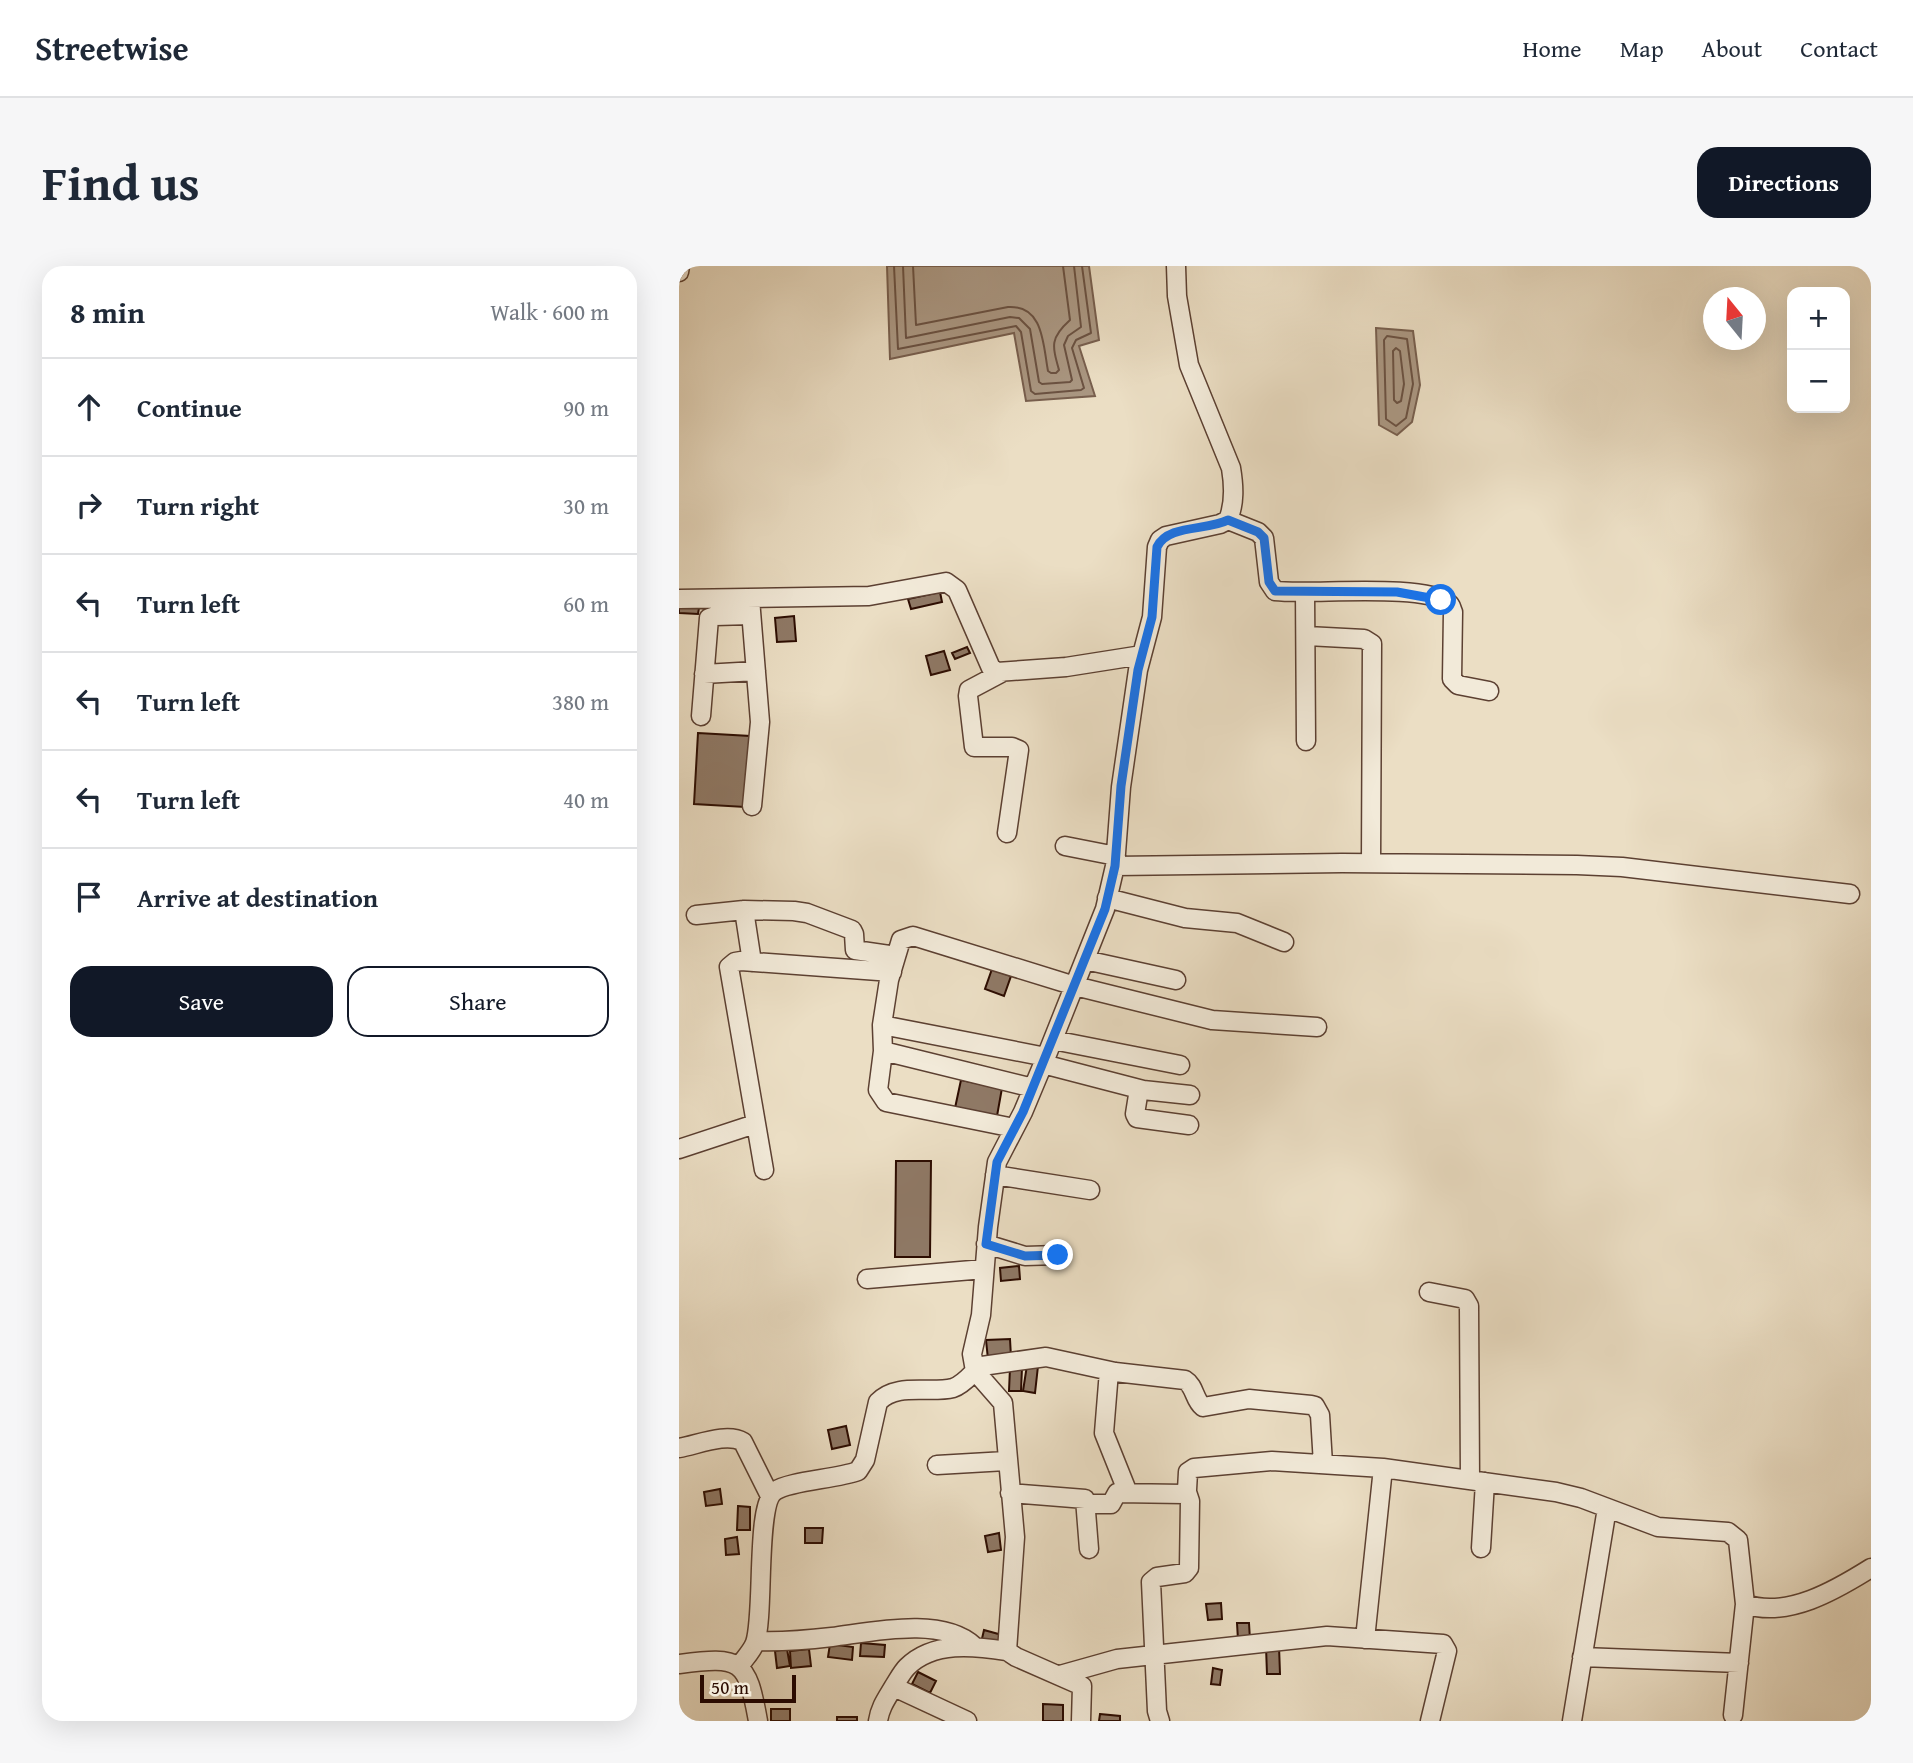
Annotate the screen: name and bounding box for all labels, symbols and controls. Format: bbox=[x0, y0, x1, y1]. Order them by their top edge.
text: Streetwise bbox=[35, 24, 189, 72]
text: Home bbox=[1523, 31, 1582, 66]
text: Map bbox=[1620, 31, 1664, 66]
text: About bbox=[1702, 31, 1762, 66]
text: Contact bbox=[1800, 31, 1878, 66]
text: Find us bbox=[42, 146, 200, 218]
button: Directions bbox=[1697, 147, 1871, 218]
north arrow bbox=[1703, 287, 1766, 350]
map controls bbox=[1787, 287, 1850, 413]
button: + bbox=[1787, 287, 1850, 350]
text: 8 min bbox=[70, 290, 145, 334]
text: Walk · 600 m bbox=[490, 295, 609, 328]
button: − bbox=[1787, 350, 1850, 413]
icon: ahead bbox=[70, 388, 108, 426]
text: Continue bbox=[137, 388, 242, 427]
text: 90 m bbox=[563, 391, 609, 424]
icon: right bbox=[70, 486, 108, 524]
text: Turn right bbox=[137, 486, 259, 525]
text: 30 m bbox=[563, 489, 609, 522]
icon: left bbox=[70, 584, 108, 622]
text: Turn left bbox=[137, 584, 240, 623]
route start bbox=[1425, 584, 1456, 615]
text: 60 m bbox=[563, 587, 609, 620]
icon: left bbox=[70, 682, 108, 720]
text: Turn left bbox=[137, 682, 240, 721]
text: 380 m bbox=[552, 685, 609, 718]
icon: left bbox=[70, 780, 108, 818]
text: Turn left bbox=[137, 780, 240, 819]
text: 40 m bbox=[563, 783, 609, 816]
icon: arrive bbox=[70, 878, 108, 916]
text: Arrive at destination bbox=[137, 878, 378, 917]
button: Save bbox=[70, 966, 333, 1037]
button: Share bbox=[347, 966, 609, 1037]
route end bbox=[1042, 1239, 1073, 1270]
scale bar bbox=[700, 1672, 796, 1704]
text: 50 m bbox=[711, 1673, 749, 1701]

